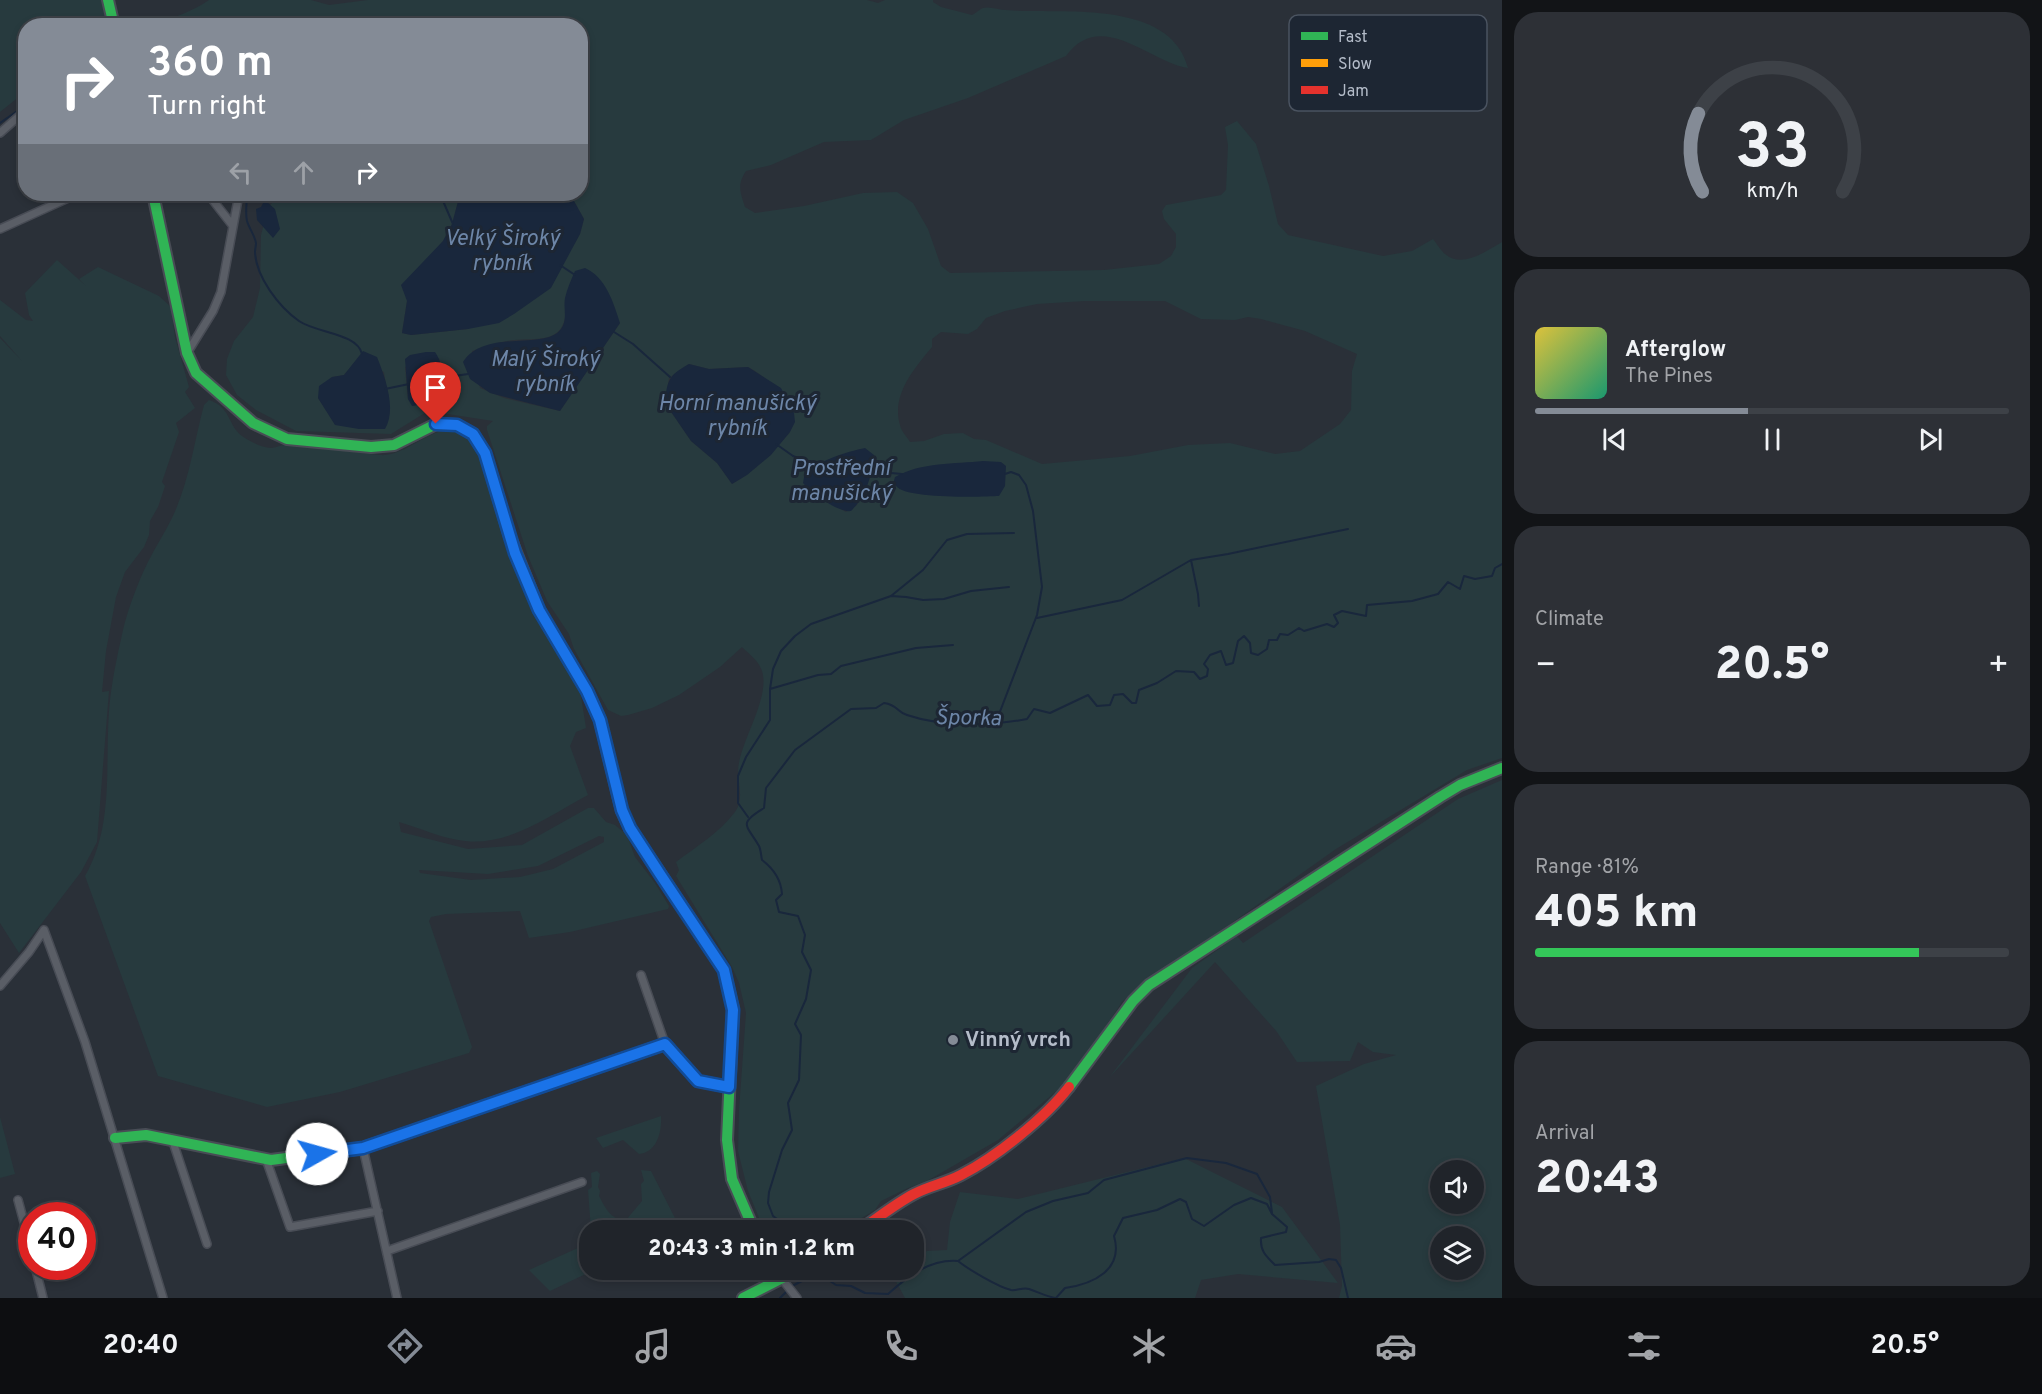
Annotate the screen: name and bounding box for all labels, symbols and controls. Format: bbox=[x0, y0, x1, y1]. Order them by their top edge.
legend bbox=[1289, 15, 1487, 111]
text: Fast bbox=[1338, 28, 1368, 48]
text: 360 m bbox=[147, 38, 273, 91]
icon: right bbox=[48, 42, 126, 120]
text: Slow bbox=[1338, 55, 1372, 75]
text: Jam bbox=[1338, 82, 1369, 102]
text: Turn right bbox=[147, 90, 266, 124]
text: 33 bbox=[1735, 111, 1809, 190]
icon: left bbox=[224, 156, 257, 189]
icon: ahead bbox=[287, 156, 320, 189]
icon: right bbox=[350, 156, 383, 189]
text: km/h bbox=[1746, 178, 1798, 205]
water label: Velký Široký rybník bbox=[444, 223, 562, 278]
text: Afterglow bbox=[1625, 337, 1726, 364]
water label: Malý Široký rybník bbox=[490, 344, 601, 399]
pin bbox=[410, 362, 461, 424]
text: The Pines bbox=[1625, 364, 1713, 390]
icon: arrive bbox=[419, 371, 452, 404]
water label: Horní manušický rybník bbox=[658, 391, 818, 443]
icon: previous bbox=[1598, 423, 1631, 456]
icon: pause bbox=[1756, 423, 1789, 456]
icon: next bbox=[1914, 423, 1947, 456]
water label: Prostřední manušický bbox=[790, 456, 895, 508]
text: Climate bbox=[1535, 607, 1604, 633]
text: 20.5° bbox=[1715, 638, 1829, 695]
text: − bbox=[1535, 646, 1556, 688]
text: + bbox=[1988, 646, 2009, 688]
water label: Šporka bbox=[935, 702, 1002, 733]
text: Range · 81% bbox=[1535, 855, 1639, 881]
text: 405 km bbox=[1535, 886, 1698, 943]
place label: Vinný vrch bbox=[965, 1027, 1071, 1054]
marker: Vinný vrch bbox=[946, 1033, 960, 1047]
text: Arrival bbox=[1535, 1121, 1595, 1147]
position arrow bbox=[285, 1122, 349, 1186]
text: 20:43 bbox=[1535, 1152, 1660, 1209]
map controls bbox=[1430, 1160, 1484, 1280]
button: sound bbox=[1430, 1160, 1484, 1214]
speed limit sign: 40 bbox=[18, 1202, 96, 1280]
button: layers bbox=[1430, 1226, 1484, 1280]
text: 20:43 · 3 min · 1.2 km bbox=[648, 1236, 855, 1263]
icon: directions bbox=[384, 1325, 426, 1367]
icon: music bbox=[632, 1325, 674, 1367]
icon: phone bbox=[880, 1325, 922, 1367]
icon: climate bbox=[1128, 1325, 1170, 1367]
icon: car bbox=[1375, 1325, 1417, 1367]
icon: filters bbox=[1623, 1325, 1665, 1367]
text: 20:40 bbox=[103, 1329, 179, 1363]
text: 20.5° bbox=[1871, 1329, 1939, 1363]

